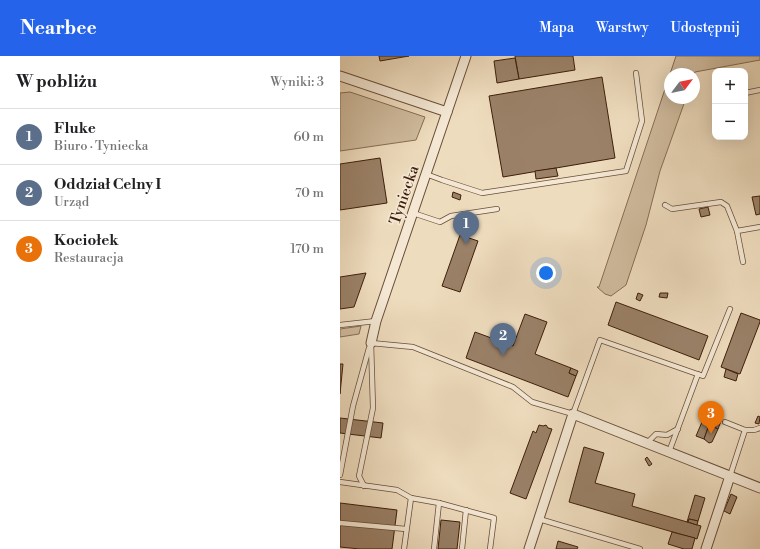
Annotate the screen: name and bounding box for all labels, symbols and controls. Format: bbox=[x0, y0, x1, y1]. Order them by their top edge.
text: Nearbee bbox=[20, 16, 97, 40]
text: Mapa bbox=[539, 19, 574, 37]
text: Warstwy bbox=[596, 19, 649, 37]
text: Udostępnij bbox=[671, 19, 740, 37]
north arrow bbox=[664, 68, 700, 104]
map controls bbox=[712, 68, 748, 140]
button: + bbox=[712, 68, 748, 104]
text: W pobliżu bbox=[16, 71, 97, 93]
text: Wyniki: 3 bbox=[270, 74, 324, 90]
button: − bbox=[712, 104, 748, 140]
text: Fluke bbox=[54, 119, 96, 138]
text: 1 bbox=[26, 129, 32, 145]
text: 60 m bbox=[293, 129, 324, 145]
text: Biuro · Tyniecka bbox=[54, 138, 148, 154]
street label: Tyniecka bbox=[385, 163, 424, 227]
text: Oddział Celny I bbox=[54, 175, 161, 194]
text: 2 bbox=[25, 185, 33, 201]
text: 70 m bbox=[295, 185, 324, 201]
text: Urząd bbox=[54, 194, 89, 210]
pin: 1 bbox=[453, 211, 479, 244]
text: Kociołek bbox=[54, 231, 119, 250]
text: 3 bbox=[25, 241, 33, 257]
text: 170 m bbox=[290, 241, 324, 257]
text: Restauracja bbox=[54, 250, 124, 266]
your location bbox=[536, 263, 556, 283]
pin: 2 bbox=[490, 323, 516, 356]
pin: 3 bbox=[698, 401, 724, 434]

